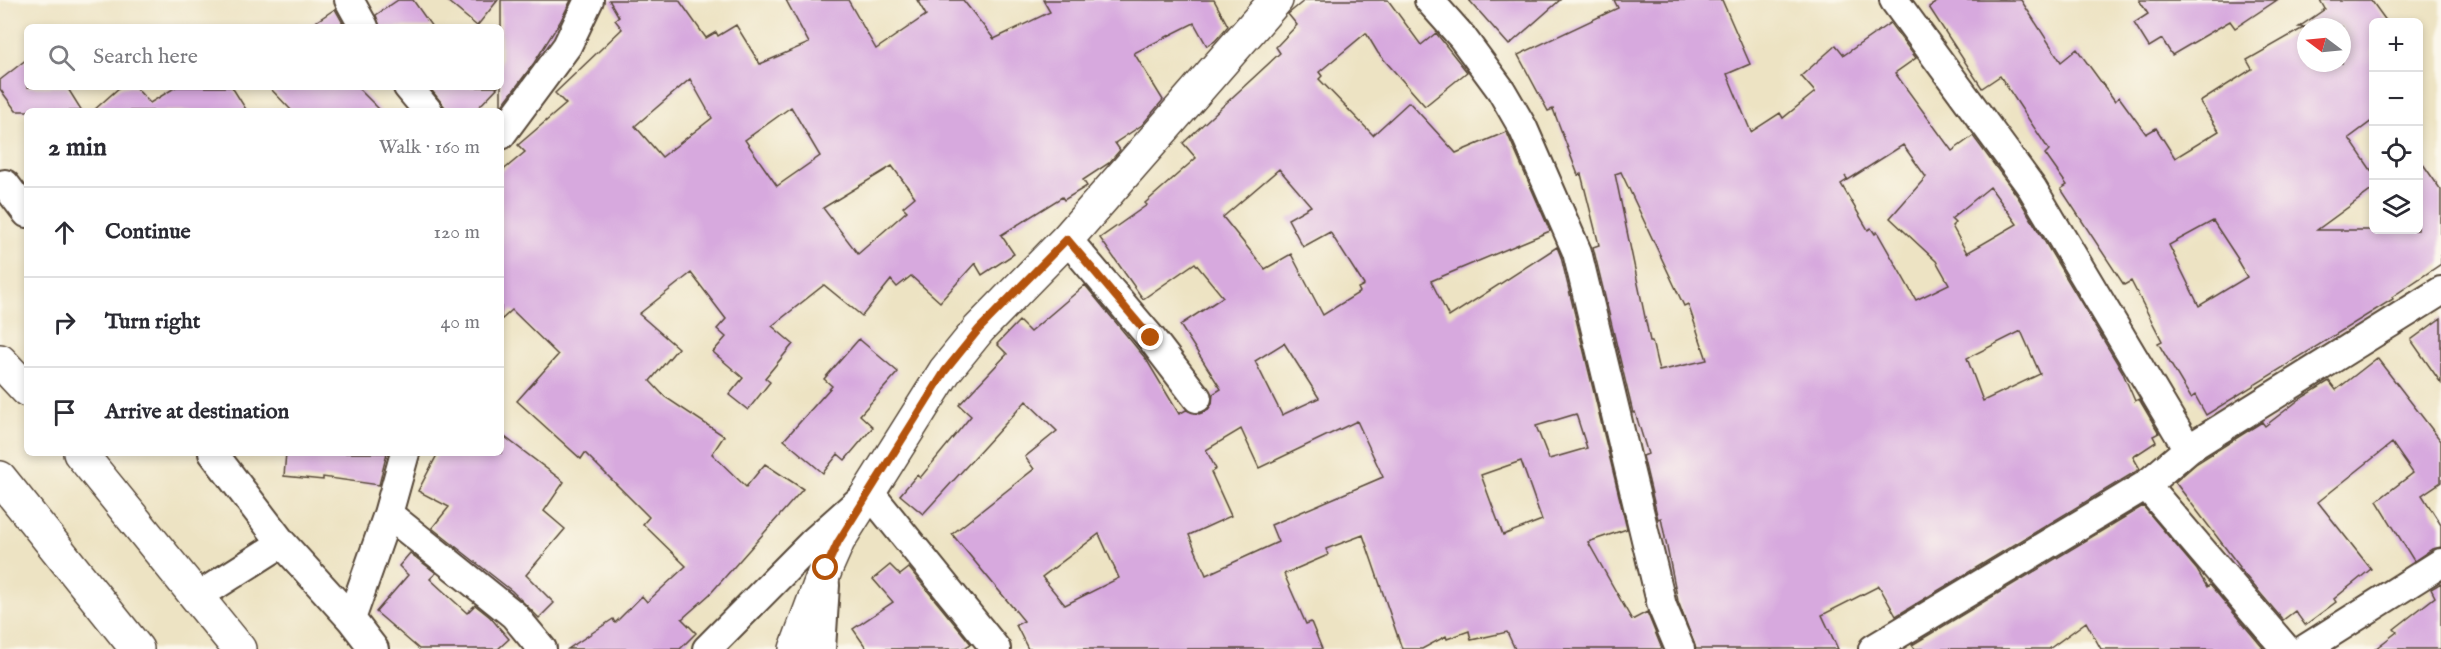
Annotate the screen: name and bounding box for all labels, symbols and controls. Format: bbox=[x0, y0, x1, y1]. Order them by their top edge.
north arrow bbox=[2297, 18, 2351, 72]
map controls bbox=[2369, 18, 2423, 234]
button: + bbox=[2369, 18, 2423, 72]
search box bbox=[24, 24, 504, 90]
icon: search bbox=[45, 41, 78, 74]
text: Search here bbox=[93, 43, 198, 71]
button: − bbox=[2369, 72, 2423, 126]
button: locate bbox=[2369, 126, 2423, 180]
text: 2 min bbox=[48, 131, 107, 164]
text: Walk · 160 m bbox=[379, 135, 480, 160]
button: layers bbox=[2369, 180, 2423, 234]
icon: ahead bbox=[48, 216, 81, 249]
text: Continue bbox=[105, 218, 191, 246]
text: 120 m bbox=[434, 220, 480, 245]
icon: right bbox=[48, 306, 81, 339]
text: Turn right bbox=[105, 308, 200, 336]
text: 40 m bbox=[441, 310, 480, 335]
route end bbox=[1137, 324, 1163, 350]
icon: arrive bbox=[48, 396, 81, 429]
text: Arrive at destination bbox=[105, 398, 289, 426]
route start bbox=[812, 554, 838, 580]

